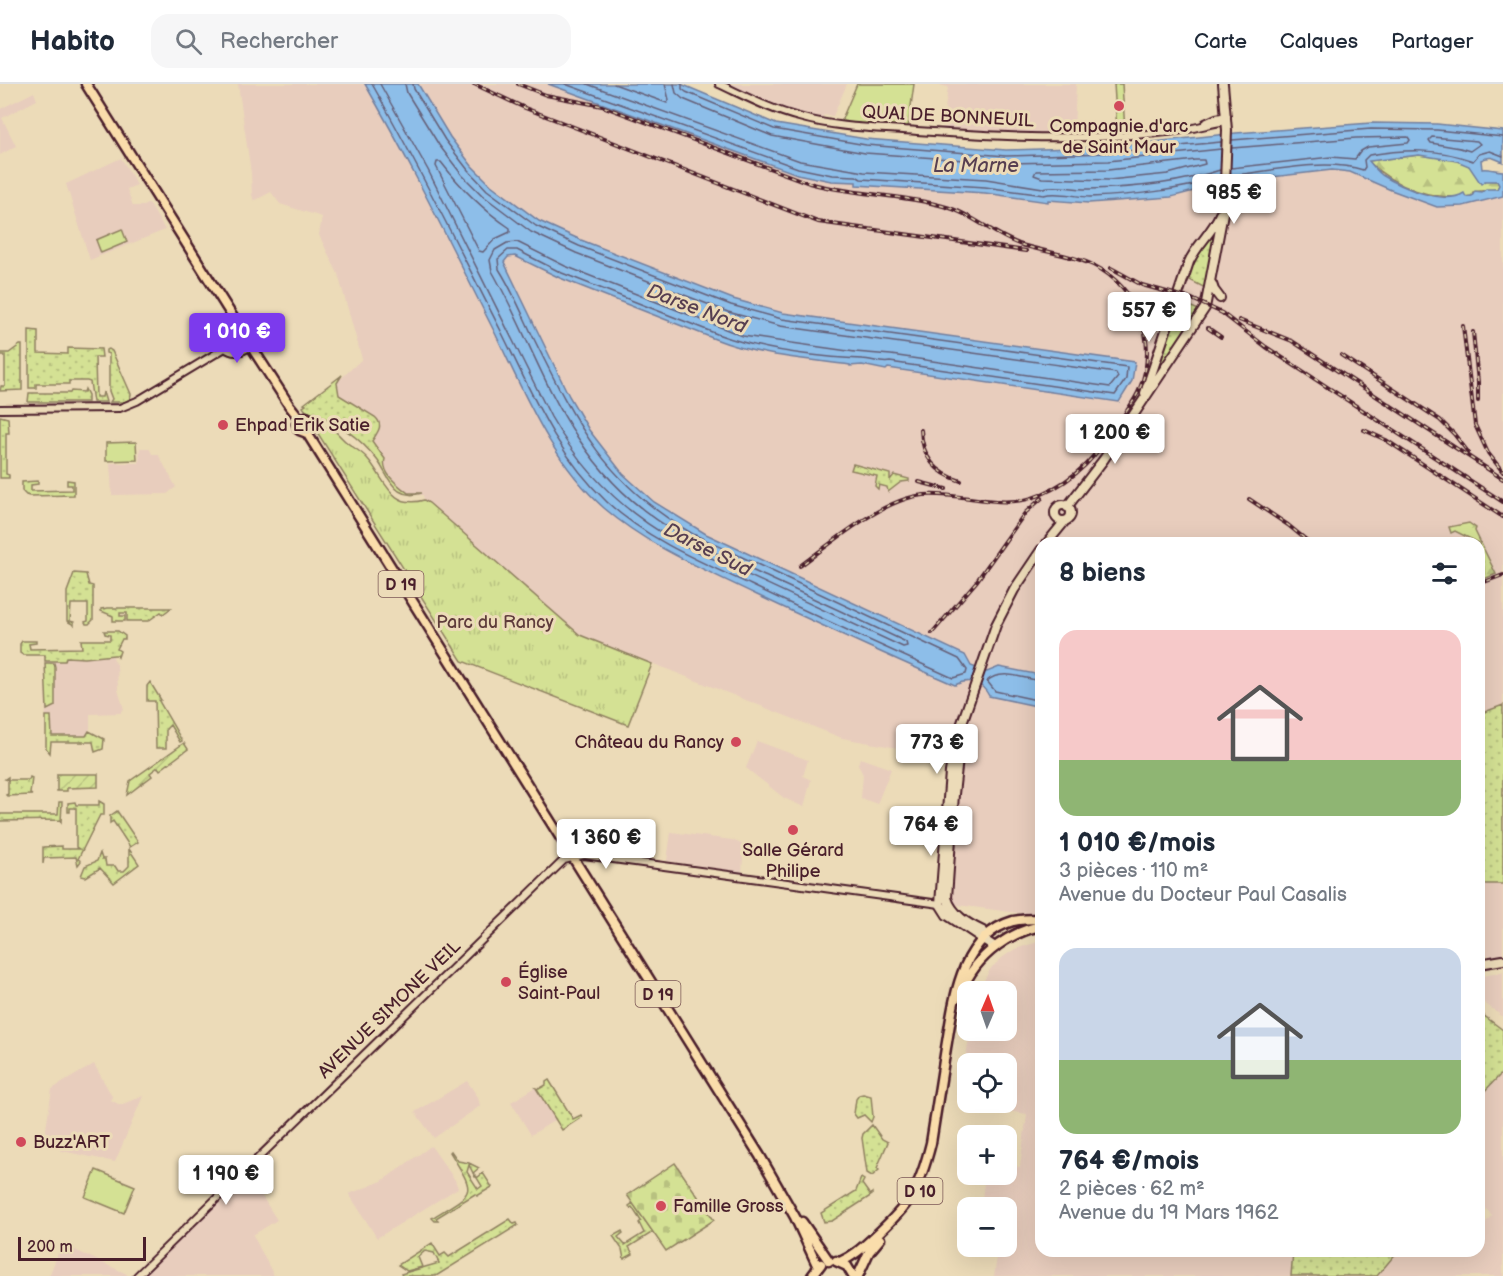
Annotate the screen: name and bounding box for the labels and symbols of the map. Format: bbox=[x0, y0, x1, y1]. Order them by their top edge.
marker: Compagnie d'arc de Saint Maur bbox=[1112, 99, 1126, 113]
street label: QUAI DE BONNEUIL bbox=[861, 102, 1035, 132]
place label: Compagnie d'arc de Saint Maur bbox=[1050, 116, 1188, 158]
water label: La Marne bbox=[933, 154, 1019, 178]
pin: 985 € bbox=[1192, 174, 1276, 225]
water label: Darse Nord bbox=[643, 279, 751, 339]
pin: 557 € bbox=[1107, 292, 1191, 343]
pin: 1 010 € bbox=[182, 313, 292, 364]
pin: 1 200 € bbox=[1060, 414, 1170, 465]
place label: Ehpad Erik Satie bbox=[235, 415, 370, 436]
marker: Ehpad Erik Satie bbox=[216, 418, 230, 432]
water label: Darse Sud bbox=[660, 518, 756, 582]
road number: D 19 bbox=[378, 571, 424, 597]
park label: Parc du Rancy bbox=[436, 612, 555, 633]
pin: 773 € bbox=[895, 724, 979, 775]
place label: Château du Rancy bbox=[574, 732, 725, 753]
marker: Château du Rancy bbox=[729, 735, 743, 749]
pin: 764 € bbox=[889, 806, 973, 857]
pin: 1 360 € bbox=[551, 819, 661, 870]
marker: Salle Gérard Philipe bbox=[786, 823, 800, 837]
place label: Salle Gérard Philipe bbox=[742, 840, 844, 882]
street label: AVENUE SIMONE VEIL bbox=[314, 935, 465, 1083]
place label: Église Saint-Paul bbox=[518, 960, 600, 1004]
marker: Église Saint-Paul bbox=[499, 975, 513, 989]
road number: D 19 bbox=[636, 981, 680, 1007]
north arrow bbox=[957, 981, 1017, 1041]
place label: Buzz'ART bbox=[33, 1132, 110, 1153]
marker: Buzz'ART bbox=[14, 1135, 28, 1149]
pin: 1 190 € bbox=[171, 1155, 281, 1206]
road number: D 10 bbox=[898, 1178, 942, 1204]
place label: Famille Gross bbox=[673, 1196, 784, 1217]
marker: Famille Gross bbox=[654, 1199, 668, 1213]
scale bar bbox=[18, 1234, 146, 1262]

